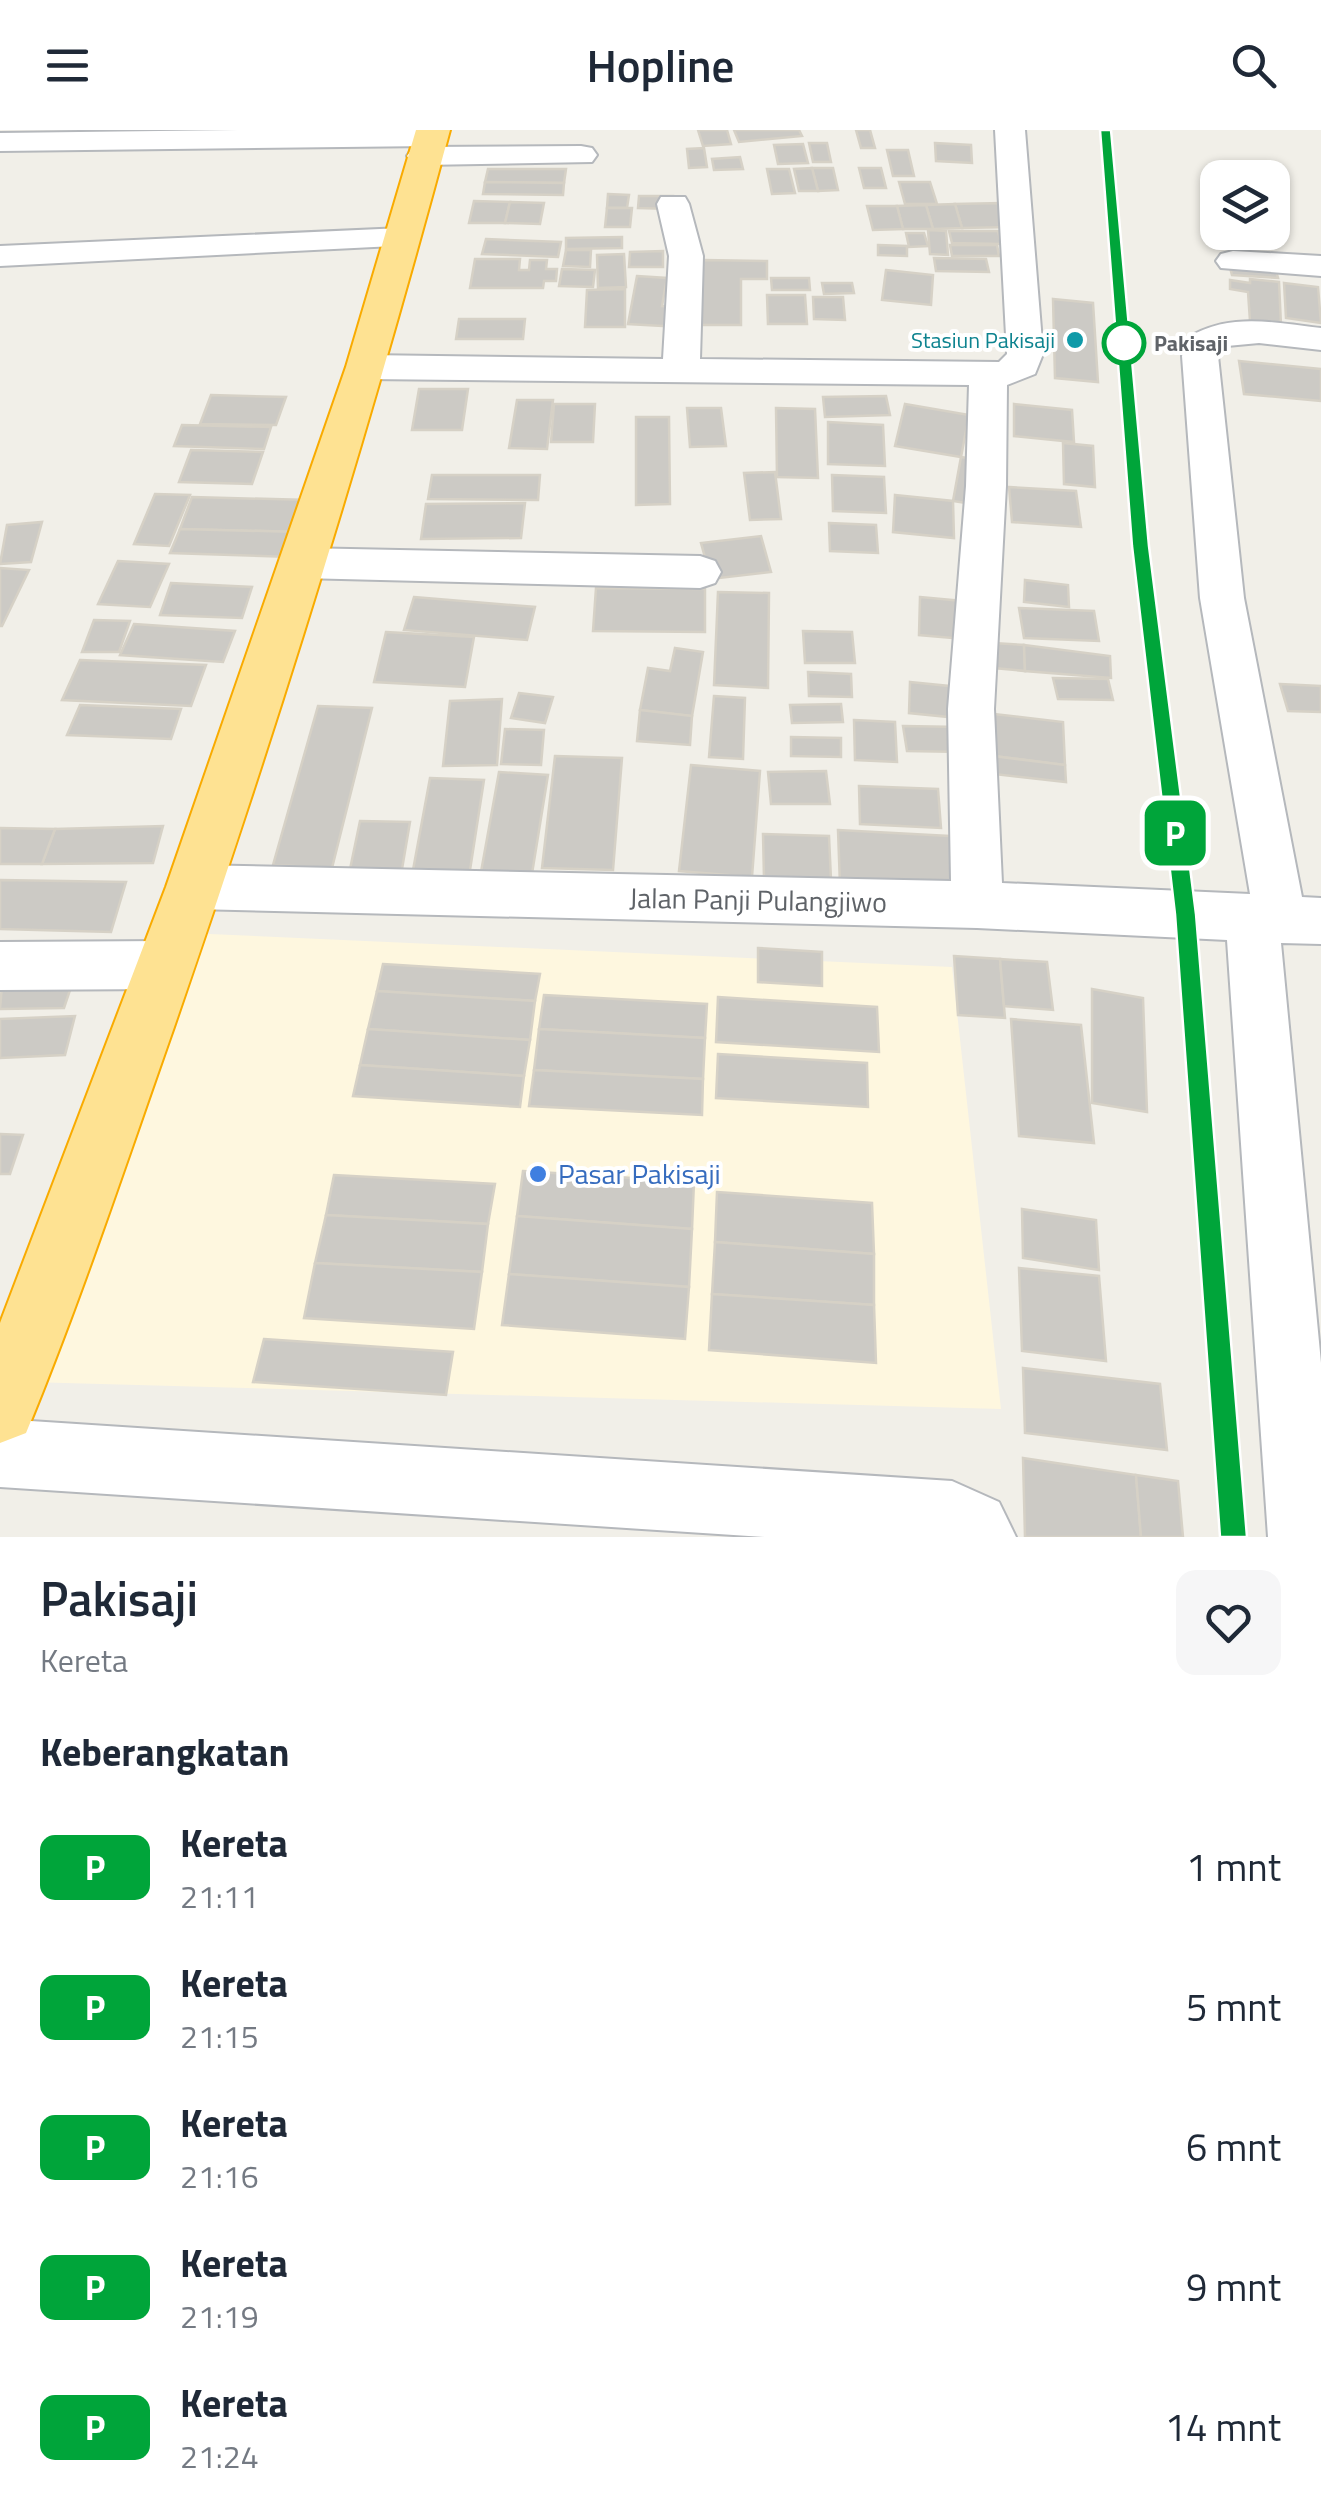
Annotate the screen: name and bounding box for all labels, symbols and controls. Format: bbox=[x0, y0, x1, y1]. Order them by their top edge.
text: Hopline bbox=[587, 31, 734, 99]
icon: menu bbox=[40, 38, 95, 93]
icon: search bbox=[1226, 38, 1281, 93]
map controls bbox=[1200, 160, 1290, 250]
button: layers bbox=[1200, 160, 1290, 250]
marker: Pakisaji bbox=[1103, 322, 1145, 364]
place label: Stasiun Pakisaji bbox=[911, 323, 1055, 357]
place label: Pakisaji bbox=[1154, 326, 1228, 360]
marker: Stasiun Pakisaji bbox=[1064, 329, 1086, 351]
line badge: P bbox=[1142, 800, 1208, 866]
text: P bbox=[1165, 806, 1185, 860]
street label: Jalan Panji Pulangjiwo bbox=[629, 876, 887, 923]
place label: Pasar Pakisaji bbox=[558, 1152, 721, 1195]
marker: Pasar Pakisaji bbox=[527, 1163, 549, 1185]
text: Pakisaji bbox=[40, 1562, 198, 1635]
button: heart bbox=[1176, 1570, 1281, 1675]
text: Kereta bbox=[40, 1636, 128, 1684]
text: Keberangkatan bbox=[40, 1723, 289, 1781]
text: Kereta bbox=[180, 1814, 288, 1872]
text: 1 mnt bbox=[1186, 1838, 1281, 1896]
text: P bbox=[85, 1840, 105, 1894]
text: 21:11 bbox=[180, 1872, 259, 1920]
text: Kereta bbox=[180, 1954, 288, 2012]
text: 5 mnt bbox=[1186, 1978, 1281, 2036]
text: P bbox=[85, 1980, 105, 2034]
text: 21:15 bbox=[180, 2012, 259, 2060]
text: Kereta bbox=[180, 2094, 288, 2152]
text: 6 mnt bbox=[1186, 2118, 1281, 2176]
text: P bbox=[85, 2120, 105, 2174]
text: 21:16 bbox=[180, 2152, 259, 2200]
text: Kereta bbox=[180, 2234, 288, 2292]
text: 9 mnt bbox=[1186, 2258, 1281, 2316]
text: P bbox=[85, 2260, 105, 2314]
text: 21:19 bbox=[180, 2292, 259, 2340]
text: Kereta bbox=[180, 2374, 288, 2432]
text: 14 mnt bbox=[1165, 2398, 1281, 2456]
text: P bbox=[85, 2400, 105, 2454]
text: 21:24 bbox=[180, 2432, 259, 2480]

